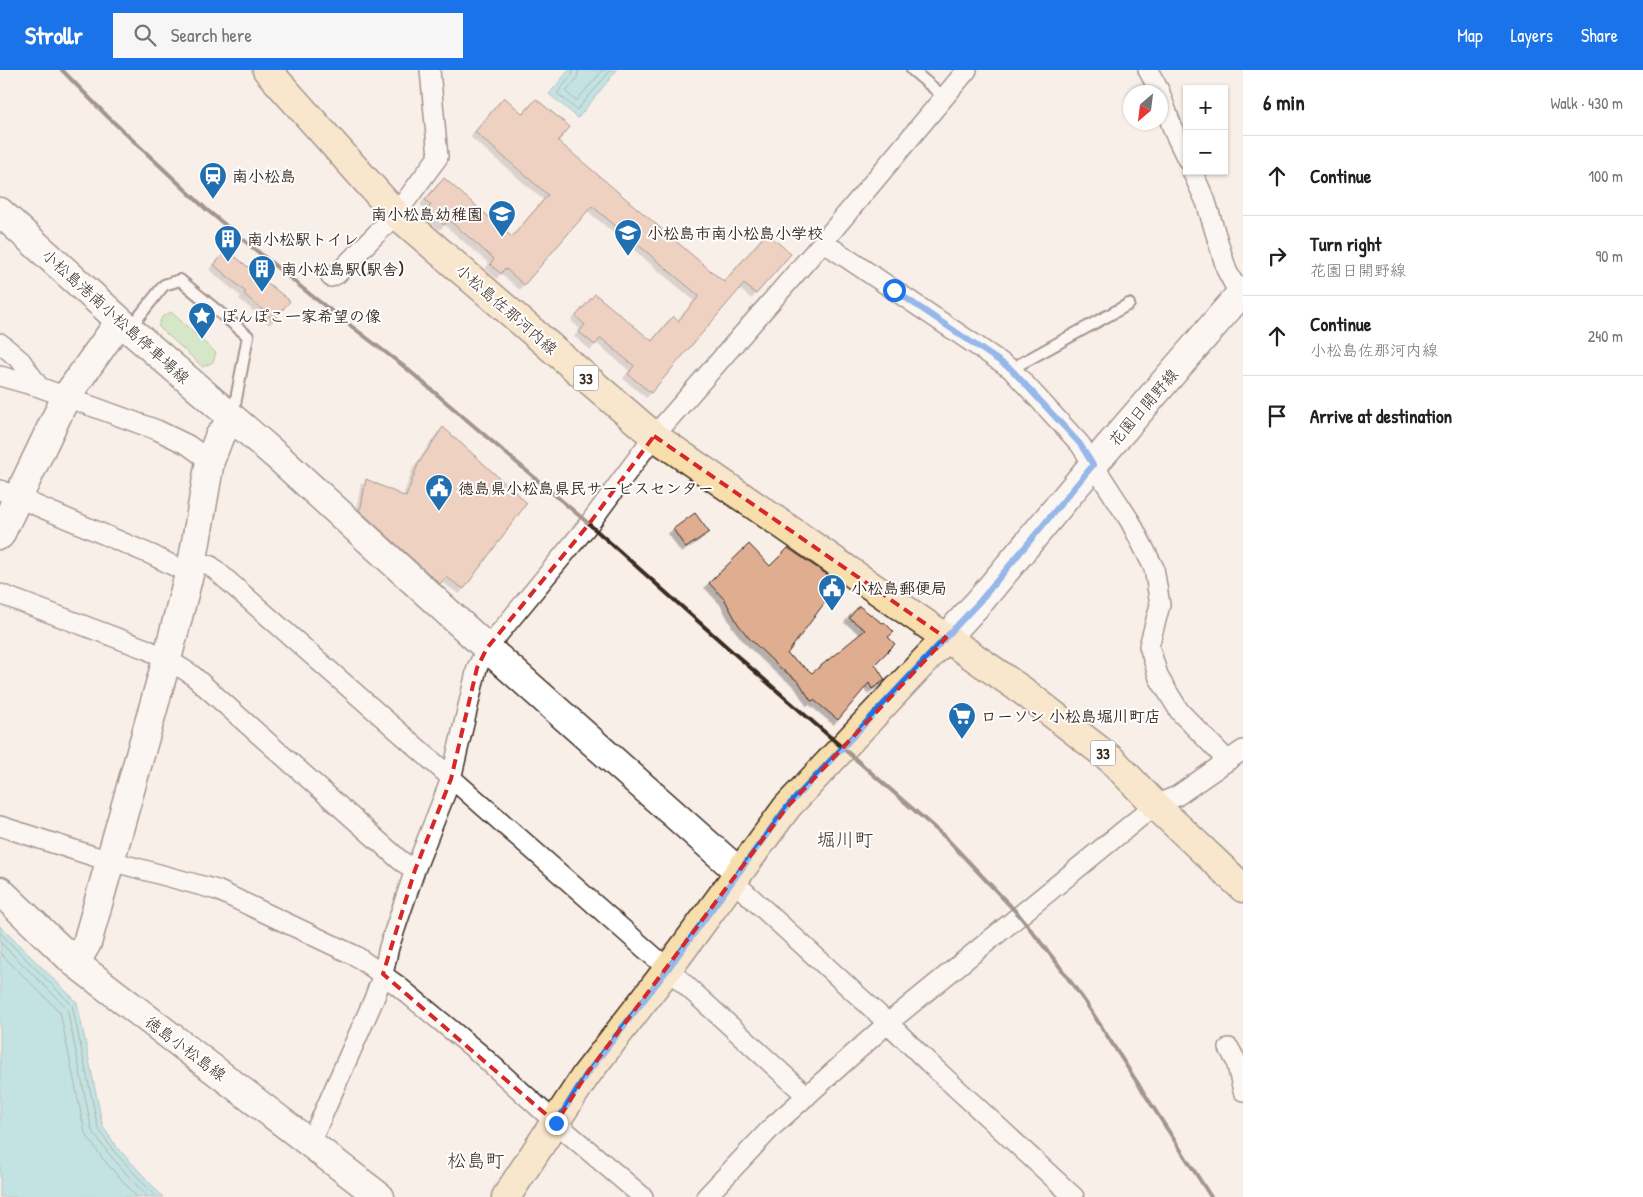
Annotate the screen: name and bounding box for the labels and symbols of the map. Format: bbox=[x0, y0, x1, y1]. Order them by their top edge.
north arrow bbox=[1123, 85, 1168, 130]
station icon: 南小松島 bbox=[198, 161, 228, 200]
place label: 南小松島 bbox=[232, 165, 296, 187]
school or university icon: 南小松島幼稚園 bbox=[487, 199, 517, 238]
place label: 南小松島幼稚園 bbox=[371, 203, 483, 225]
school or university icon: 小松島市南小松島小学校 bbox=[613, 218, 643, 257]
place label: 小松島市南小松島小学校 bbox=[647, 222, 823, 244]
building icon: 南小松駅トイレ bbox=[213, 224, 243, 263]
place label: 南小松駅トイレ bbox=[247, 228, 359, 250]
street label: 小松島港南小松島停車場線 bbox=[37, 244, 195, 388]
building icon: 南小松島駅(駅舎) bbox=[247, 254, 277, 293]
place label: 南小松島駅(駅舎) bbox=[281, 258, 404, 280]
street label: 小松島佐那河内線 bbox=[451, 259, 563, 359]
route start bbox=[883, 279, 906, 302]
place icon: ぽんぽこ一家希望の像 bbox=[187, 301, 217, 340]
place label: ぽんぽこ一家希望の像 bbox=[221, 305, 381, 327]
street label: 花園日開野線 bbox=[1103, 364, 1183, 450]
road number: 33 bbox=[574, 366, 598, 390]
public building icon: 徳島県小松島県民サービスセンター bbox=[424, 473, 454, 512]
place label: 徳島県小松島県民サービスセンター bbox=[458, 477, 714, 499]
public building icon: 小松島郵便局 bbox=[817, 573, 847, 612]
place label: 小松島郵便局 bbox=[851, 577, 947, 599]
supermarket icon: ローソン 小松島堀川町店 bbox=[947, 701, 977, 740]
place label: ローソン 小松島堀川町店 bbox=[981, 705, 1161, 727]
road number: 33 bbox=[1090, 740, 1116, 766]
district label: 堀川町 bbox=[816, 826, 874, 852]
street label: 徳島小松島線 bbox=[141, 1010, 231, 1086]
route end bbox=[545, 1112, 568, 1135]
district label: 松島町 bbox=[447, 1147, 505, 1173]

